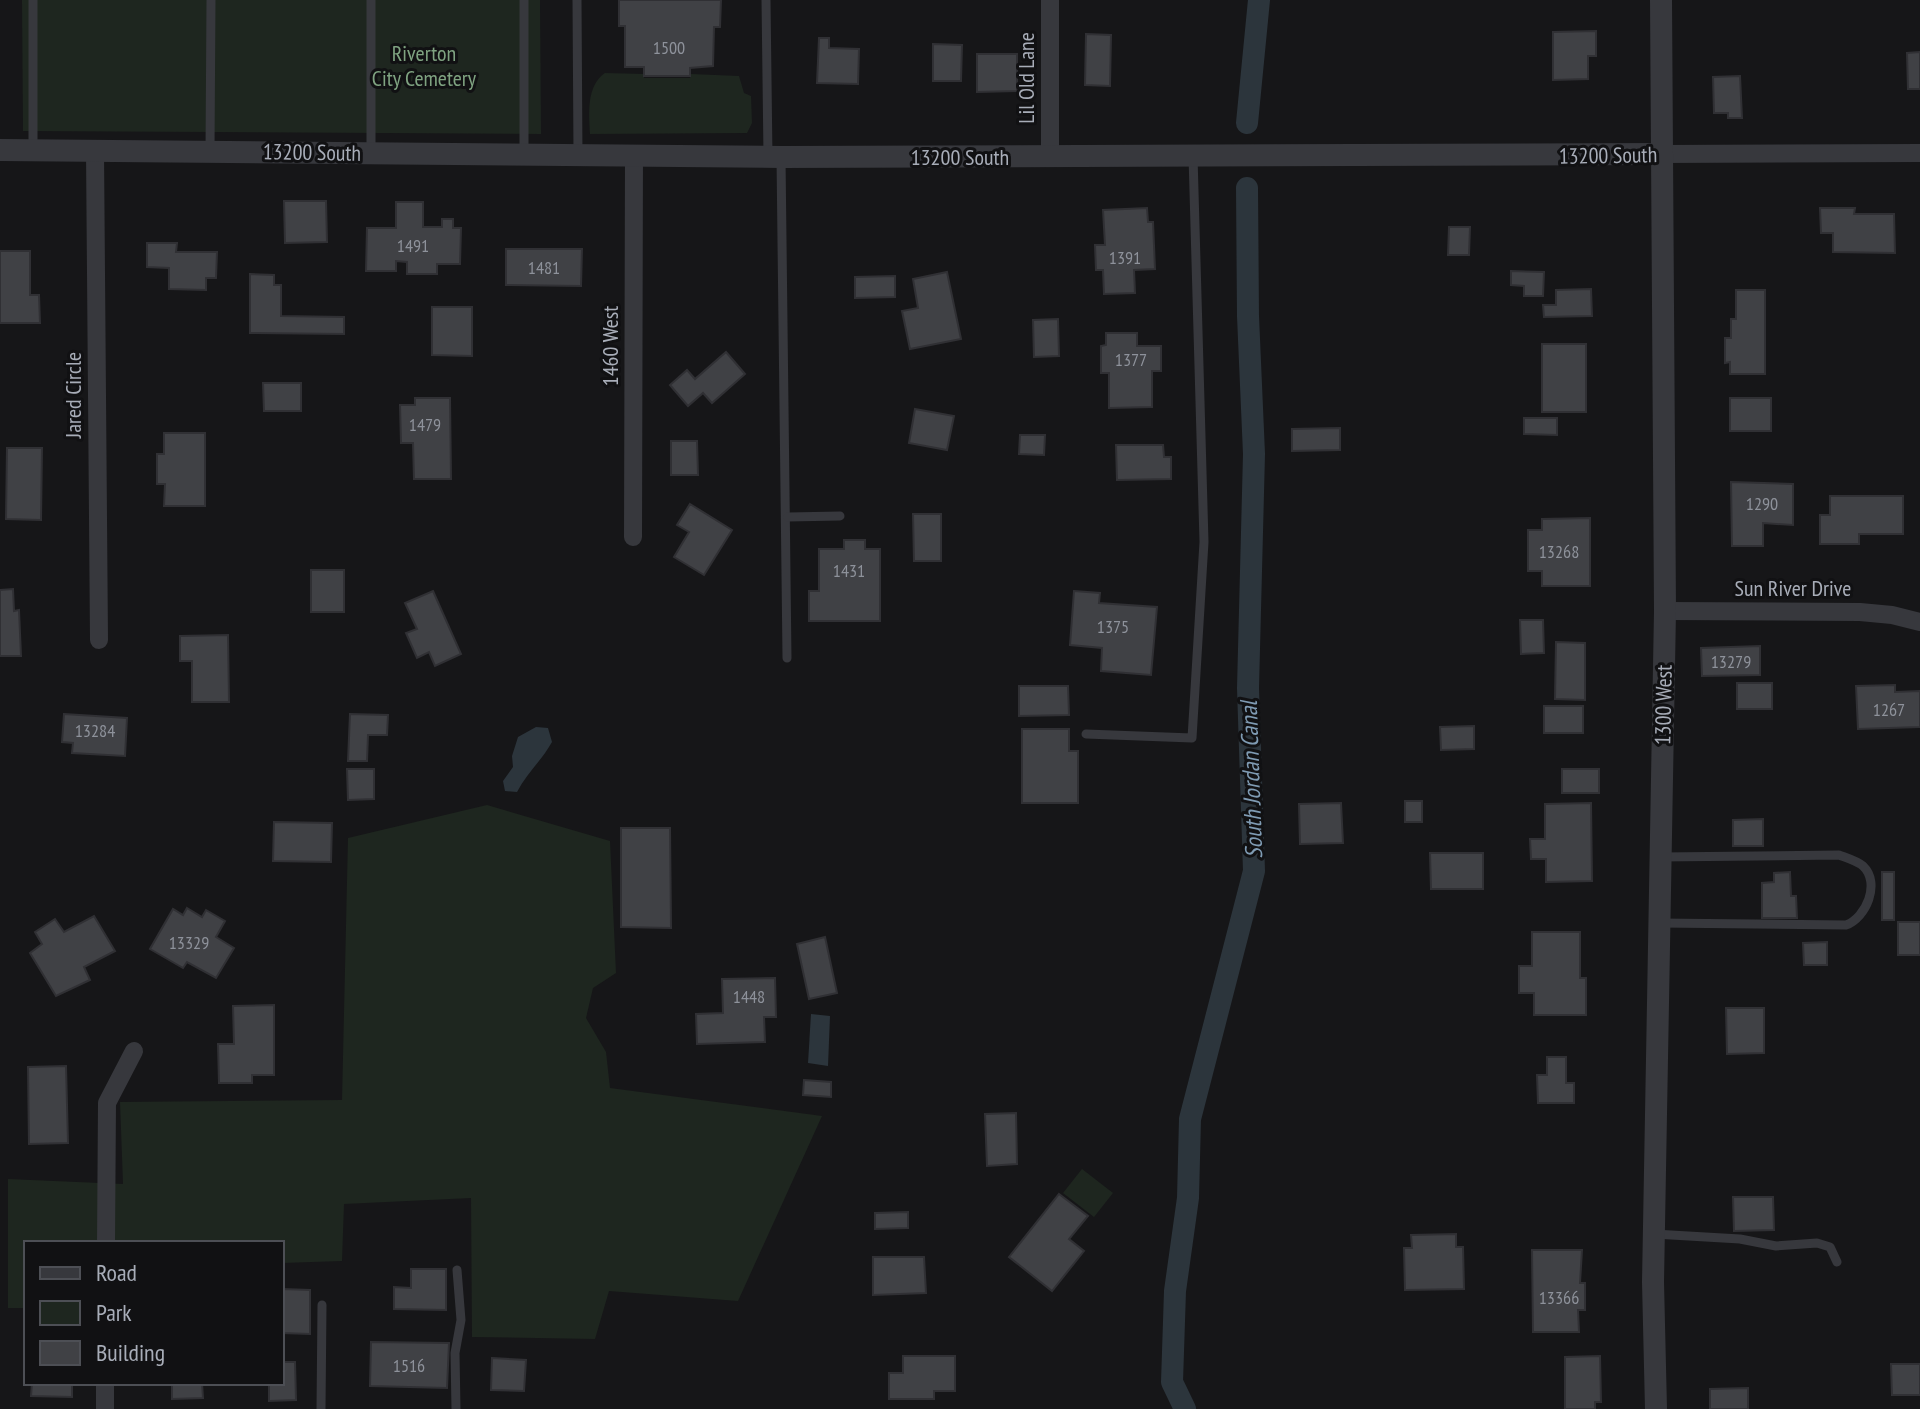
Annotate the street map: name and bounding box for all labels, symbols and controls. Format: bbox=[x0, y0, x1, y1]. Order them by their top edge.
street label: Lil Old Lane bbox=[1012, 32, 1040, 124]
house number: 1500 bbox=[653, 36, 685, 59]
park label: Riverton City Cemetery bbox=[372, 39, 477, 92]
street label: 13200 South bbox=[263, 137, 361, 167]
street label: 13200 South bbox=[1559, 140, 1657, 170]
street label: 13200 South bbox=[911, 143, 1009, 171]
house number: 1491 bbox=[397, 234, 429, 257]
house number: 1391 bbox=[1109, 246, 1141, 269]
house number: 1481 bbox=[528, 256, 560, 279]
street label: 1460 West bbox=[596, 306, 624, 386]
house number: 1377 bbox=[1115, 348, 1147, 371]
street label: Jared Circle bbox=[59, 352, 87, 439]
house number: 1479 bbox=[409, 413, 441, 436]
house number: 1290 bbox=[1746, 492, 1778, 515]
house number: 13268 bbox=[1539, 540, 1579, 563]
house number: 1431 bbox=[833, 559, 865, 582]
street label: Sun River Drive bbox=[1735, 574, 1851, 602]
house number: 1375 bbox=[1097, 615, 1129, 638]
house number: 13279 bbox=[1711, 650, 1751, 673]
street label: 1300 West bbox=[1648, 665, 1678, 745]
water label: South Jordan Canal bbox=[1233, 698, 1269, 859]
house number: 1267 bbox=[1873, 698, 1905, 721]
house number: 13284 bbox=[75, 719, 115, 742]
house number: 13329 bbox=[169, 931, 209, 954]
house number: 1448 bbox=[733, 985, 765, 1008]
legend bbox=[24, 1241, 284, 1385]
text: Road bbox=[96, 1257, 137, 1288]
house number: 13366 bbox=[1539, 1286, 1579, 1309]
text: Park bbox=[96, 1297, 132, 1328]
text: Building bbox=[96, 1337, 165, 1368]
house number: 1516 bbox=[393, 1354, 425, 1377]

